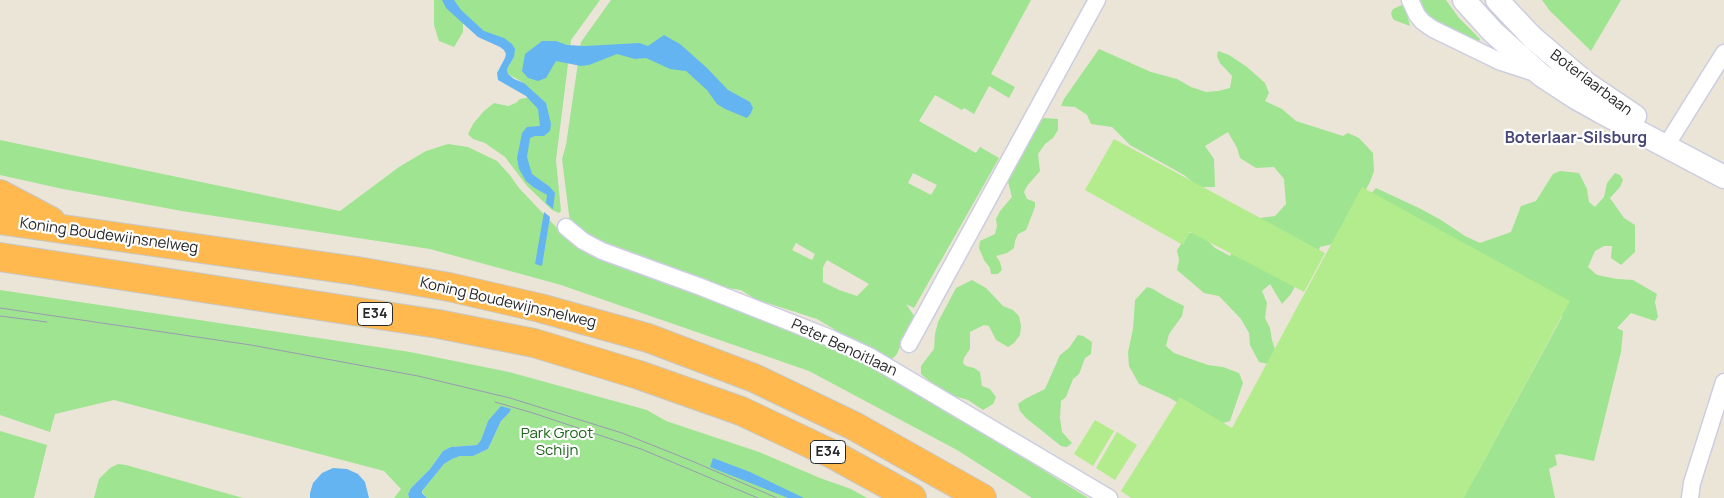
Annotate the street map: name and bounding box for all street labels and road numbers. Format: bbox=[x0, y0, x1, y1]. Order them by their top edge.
street label: Boterlaarbaan bbox=[1546, 46, 1636, 120]
street label: Koning Boudewijnsnelweg bbox=[18, 215, 200, 257]
street label: Koning Boudewijnsnelweg bbox=[418, 274, 598, 332]
road number: E34 bbox=[358, 302, 392, 326]
street label: Peter Benoitlaan bbox=[788, 316, 900, 380]
road number: E34 bbox=[810, 441, 846, 464]

